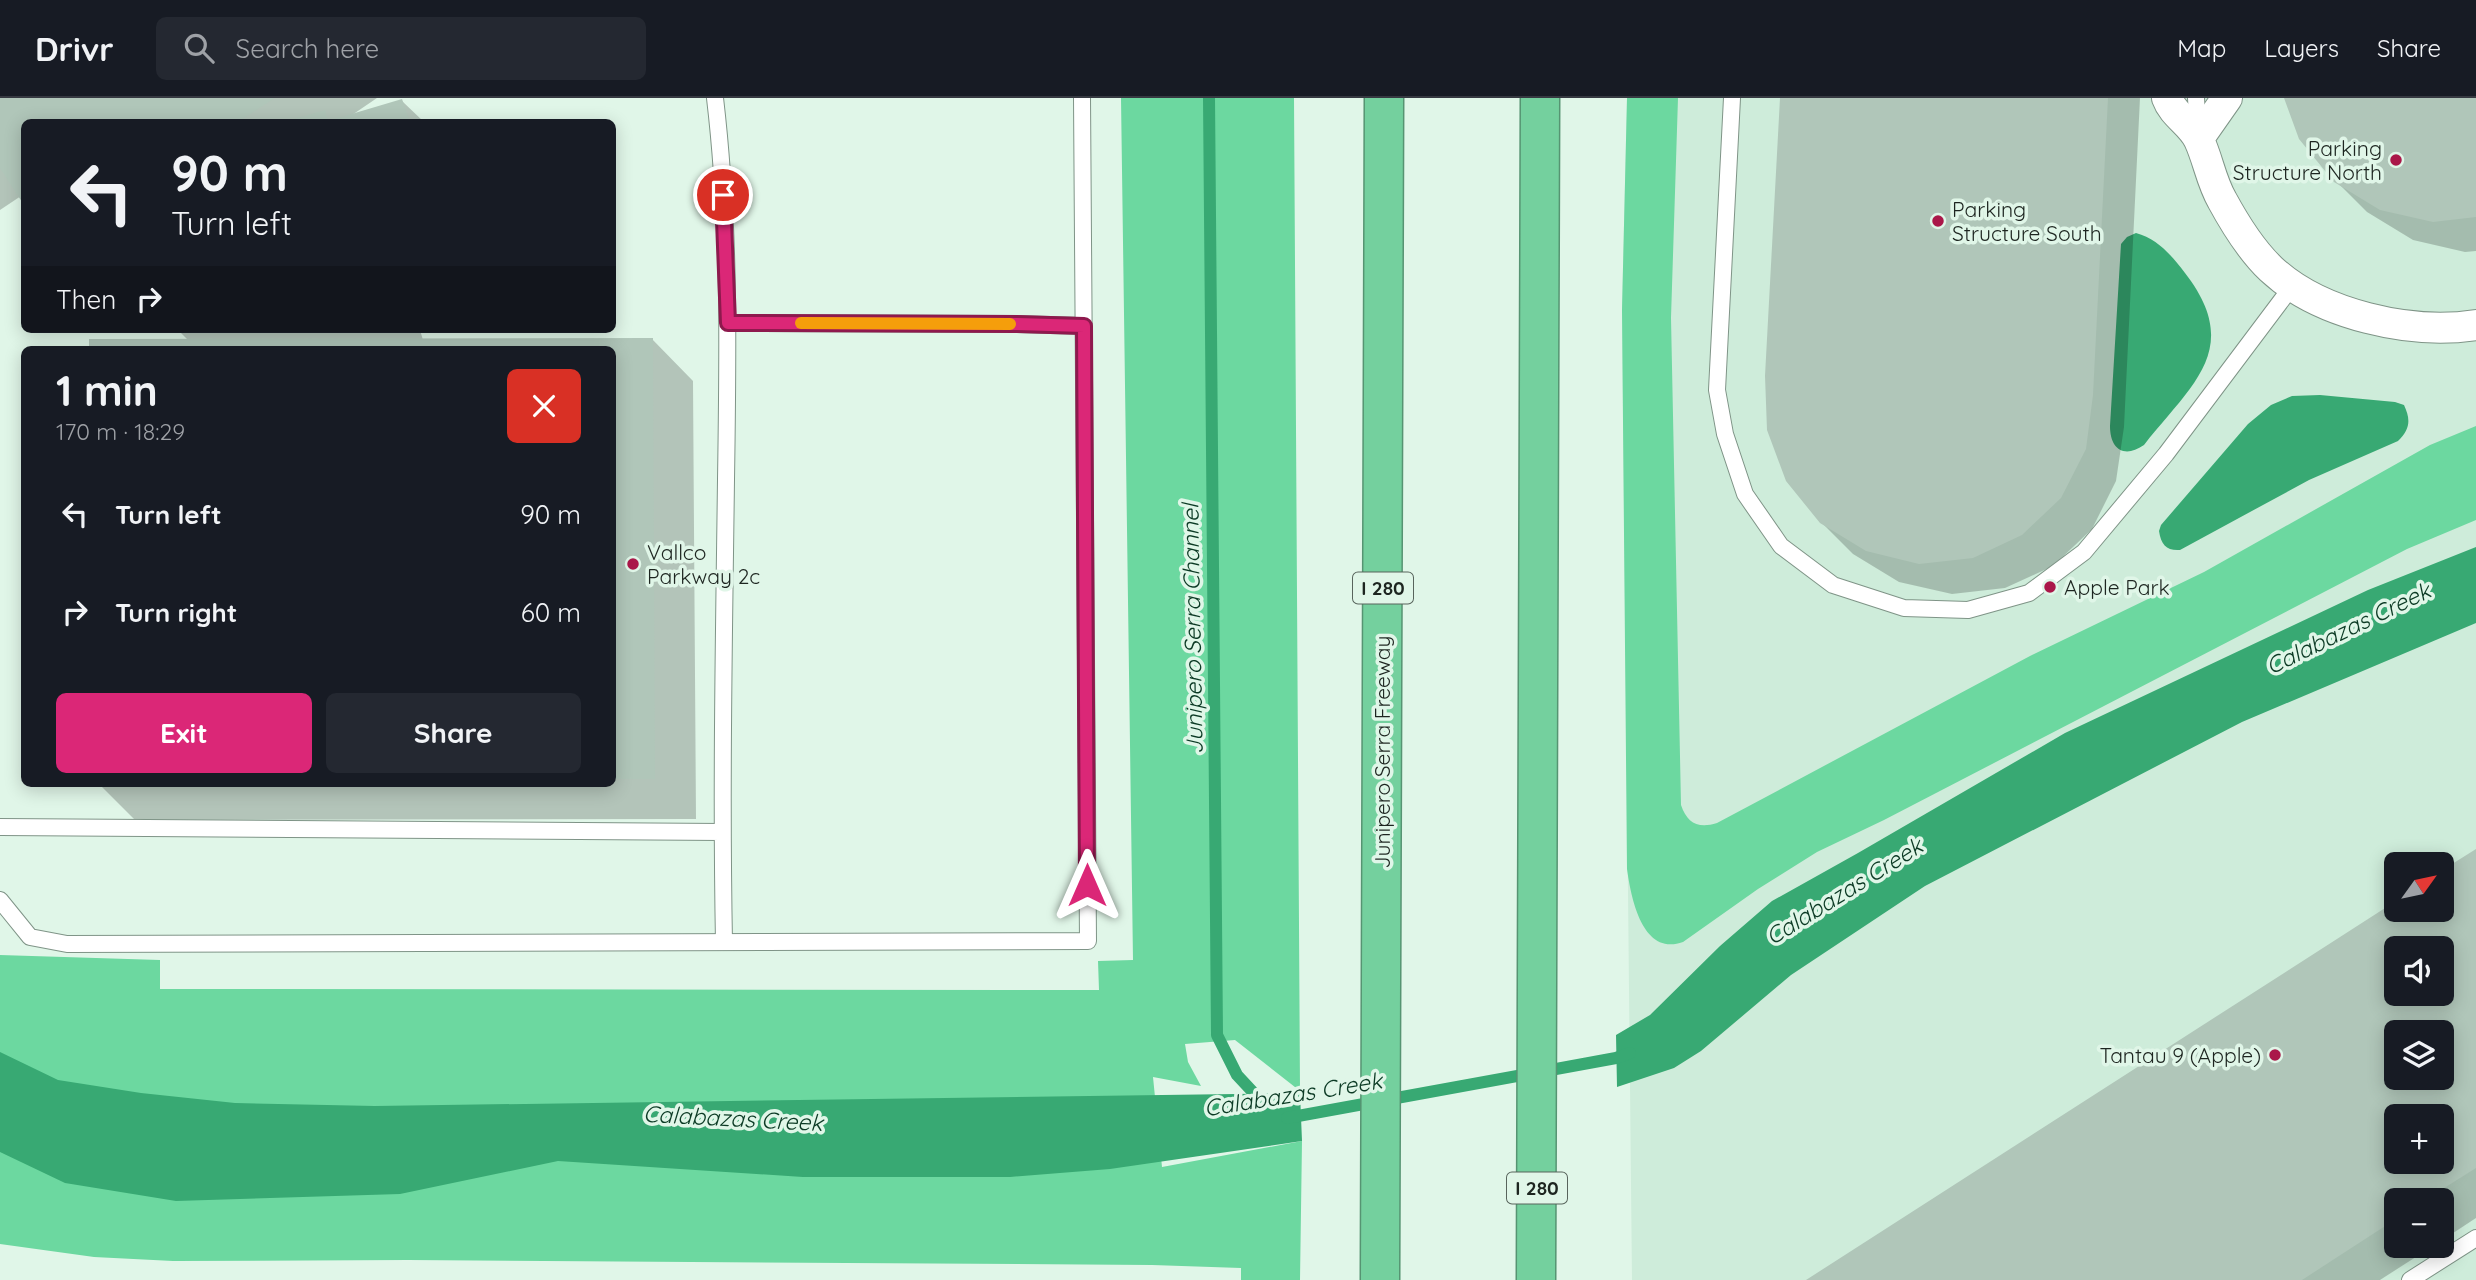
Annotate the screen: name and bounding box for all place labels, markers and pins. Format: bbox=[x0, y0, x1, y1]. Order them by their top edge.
place label: Parking Structure North bbox=[2233, 135, 2382, 185]
marker: Parking Structure North bbox=[2388, 152, 2404, 168]
pin bbox=[693, 165, 753, 225]
place label: Parking Structure South bbox=[1952, 196, 2102, 246]
marker: Parking Structure South bbox=[1930, 213, 1946, 229]
place label: Vallco Parkway 2c bbox=[647, 539, 760, 589]
marker: Vallco Parkway 2c bbox=[625, 556, 641, 572]
place label: Apple Park bbox=[2064, 574, 2170, 600]
marker: Apple Park bbox=[2042, 579, 2058, 595]
place label: Tantau 9 (Apple) bbox=[2100, 1042, 2261, 1068]
marker: Tantau 9 (Apple) bbox=[2267, 1047, 2283, 1063]

